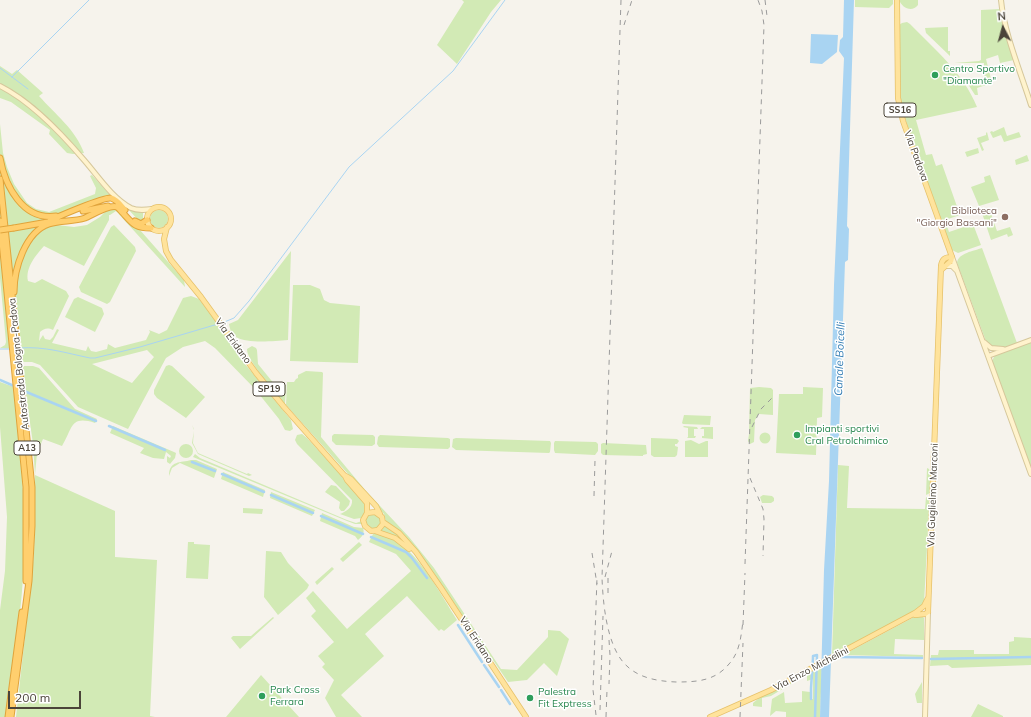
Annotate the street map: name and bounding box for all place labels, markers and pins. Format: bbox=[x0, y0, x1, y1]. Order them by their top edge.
place label: Centro Sportivo "Diamante" bbox=[943, 63, 1015, 86]
marker: Centro Sportivo "Diamante" bbox=[930, 70, 940, 80]
place label: Biblioteca "Giorgio Bassani" bbox=[917, 205, 997, 228]
marker: Biblioteca "Giorgio Bassani" bbox=[1000, 212, 1010, 222]
place label: Impianti sportivi Cral Petrolchimico bbox=[805, 423, 888, 446]
marker: Impianti sportivi Cral Petrolchimico bbox=[792, 430, 802, 440]
place label: Park Cross Ferrara bbox=[270, 684, 320, 708]
place label: Palestra Fit Exptress bbox=[538, 686, 592, 710]
marker: Park Cross Ferrara bbox=[257, 691, 267, 701]
marker: Palestra Fit Exptress bbox=[525, 693, 535, 703]

